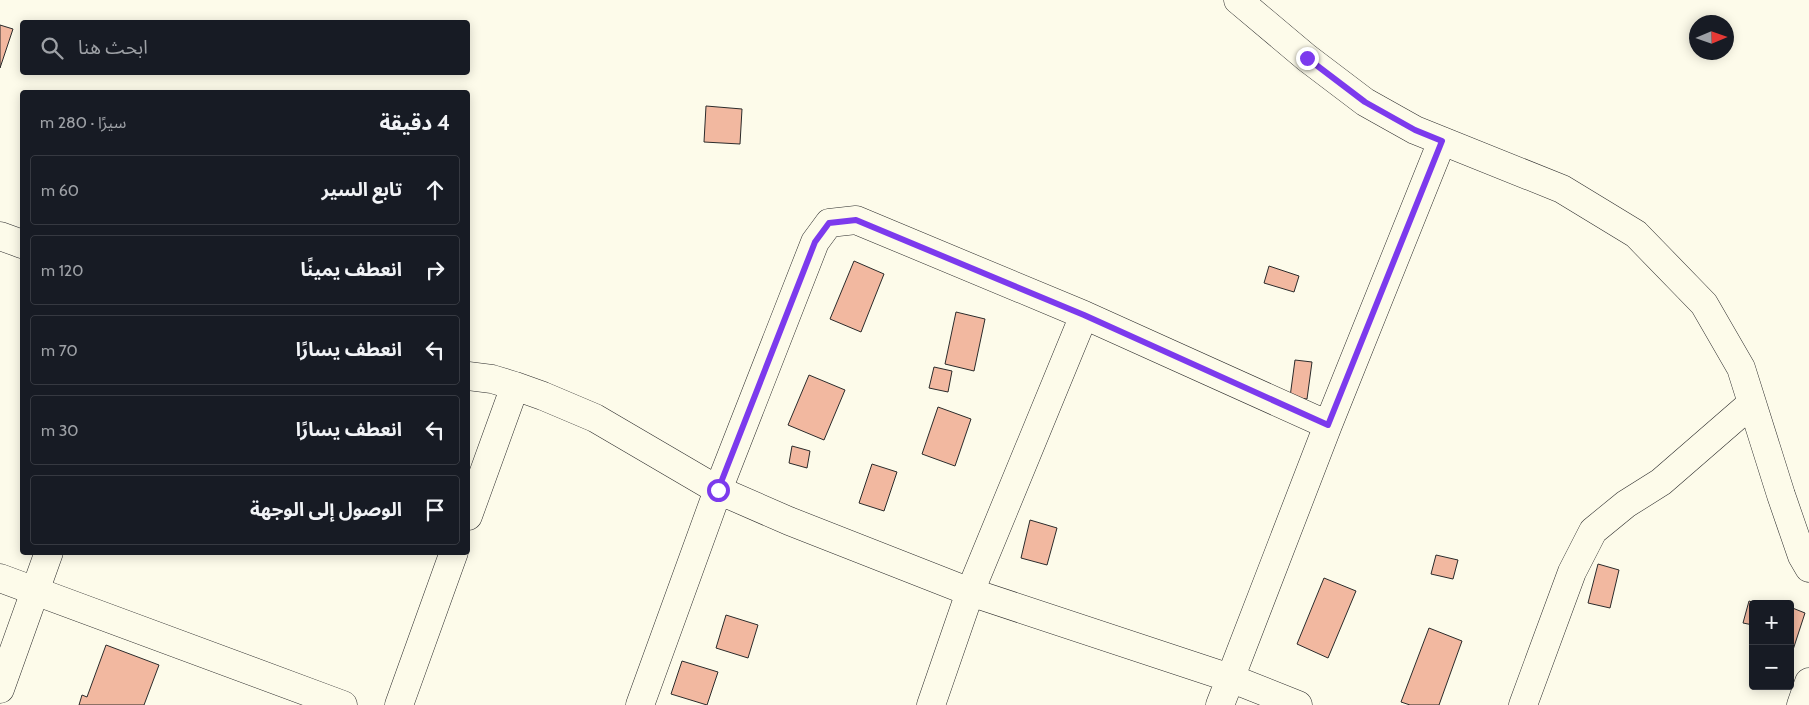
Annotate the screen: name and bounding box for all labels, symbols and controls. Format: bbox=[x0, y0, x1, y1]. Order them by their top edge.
north arrow bbox=[1689, 15, 1734, 60]
search box bbox=[20, 20, 470, 75]
icon: search bbox=[38, 34, 66, 62]
text: ابحث هنا bbox=[78, 36, 148, 59]
route end bbox=[1296, 47, 1319, 70]
text: 4 دقيقة bbox=[379, 110, 450, 135]
text: سيرًا · 280 m bbox=[40, 113, 126, 132]
icon: ahead bbox=[421, 176, 449, 204]
text: تابع السير bbox=[321, 178, 402, 201]
text: 60 m bbox=[41, 181, 79, 200]
icon: right bbox=[421, 256, 449, 284]
text: انعطف يمينًا bbox=[301, 258, 402, 281]
text: 120 m bbox=[41, 261, 83, 280]
icon: left bbox=[421, 336, 449, 364]
text: انعطف يسارًا bbox=[296, 338, 402, 361]
text: 70 m bbox=[41, 341, 78, 360]
icon: left bbox=[421, 416, 449, 444]
text: انعطف يسارًا bbox=[296, 418, 402, 441]
text: 30 m bbox=[41, 421, 78, 440]
route start bbox=[707, 479, 730, 502]
icon: arrive bbox=[421, 496, 449, 524]
text: الوصول إلى الوجهة bbox=[250, 498, 402, 521]
map controls bbox=[1749, 600, 1794, 690]
button: + bbox=[1749, 600, 1794, 645]
button: − bbox=[1749, 645, 1794, 690]

